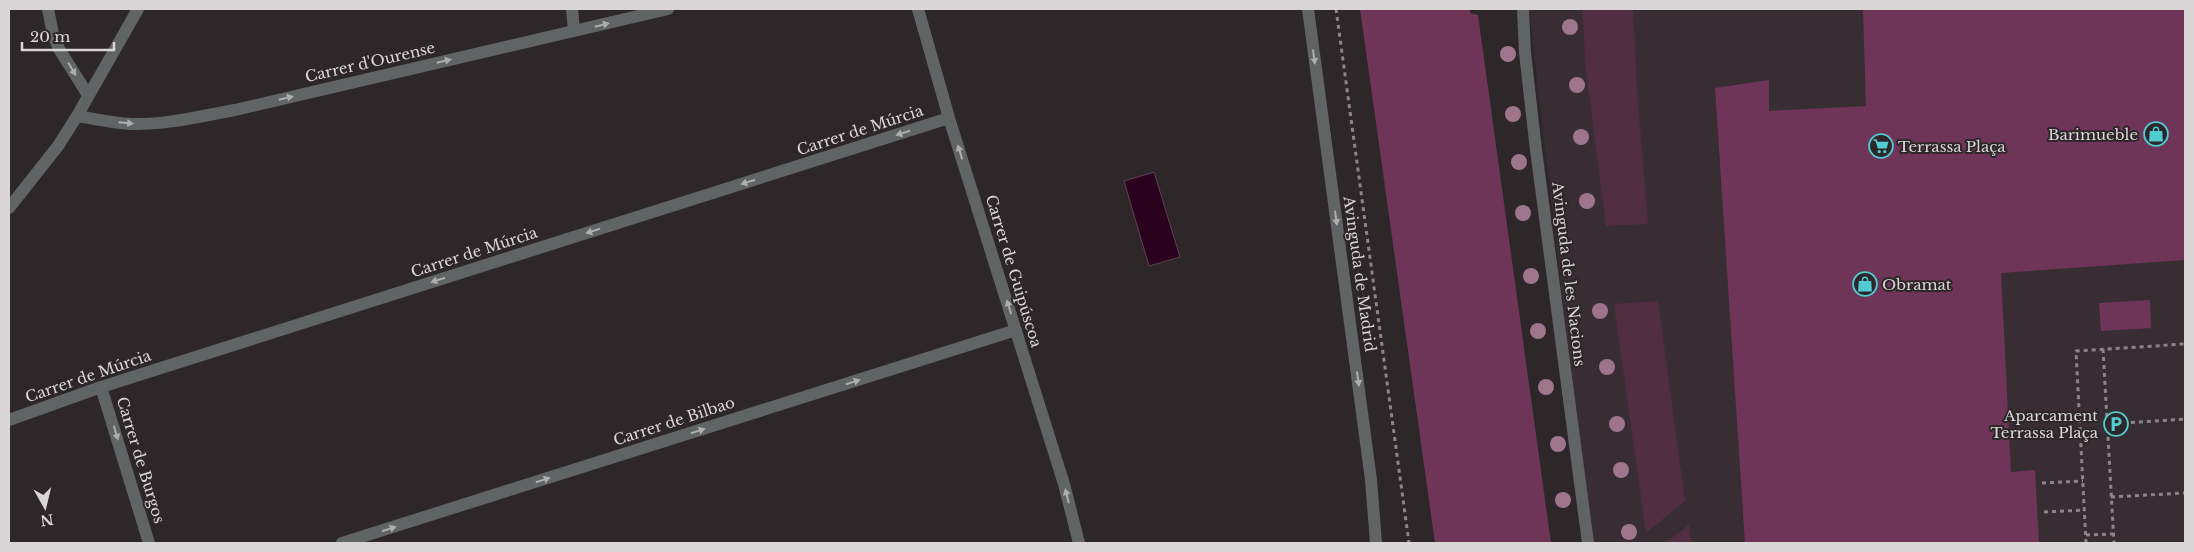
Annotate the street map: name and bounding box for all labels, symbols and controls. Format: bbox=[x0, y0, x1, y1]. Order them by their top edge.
scale bar bbox=[22, 20, 115, 52]
one-way arrow bbox=[595, 21, 610, 29]
text: 20 m bbox=[30, 27, 70, 46]
street label: Carrer d'Ourense bbox=[303, 38, 437, 86]
one-way arrow bbox=[1311, 49, 1319, 65]
one-way arrow bbox=[436, 57, 451, 65]
one-way arrow bbox=[67, 62, 76, 75]
one-way arrow bbox=[278, 94, 293, 102]
street label: Carrer de Múrcia bbox=[794, 100, 926, 159]
one-way arrow bbox=[118, 119, 134, 127]
shop icon: Barimueble bbox=[2143, 121, 2169, 147]
place label: Barimueble bbox=[2048, 125, 2138, 144]
one-way arrow bbox=[895, 130, 910, 138]
supermarket icon: Terrassa Plaça bbox=[1868, 133, 1894, 159]
place label: Terrassa Plaça bbox=[1898, 137, 2006, 156]
one-way arrow bbox=[956, 145, 963, 160]
one-way arrow bbox=[740, 179, 755, 187]
street label: Avinguda de les Nacions bbox=[1548, 180, 1590, 368]
street label: Carrer de Guipúscoa bbox=[982, 192, 1046, 350]
street label: Avinguda de Madrid bbox=[1340, 194, 1380, 353]
one-way arrow bbox=[1332, 210, 1340, 226]
street label: Carrer de Múrcia bbox=[408, 222, 540, 281]
one-way arrow bbox=[585, 228, 600, 236]
shop icon: Obramat bbox=[1852, 271, 1878, 297]
place label: Obramat bbox=[1882, 275, 1952, 294]
one-way arrow bbox=[430, 277, 445, 285]
one-way arrow bbox=[1004, 300, 1012, 315]
street label: Carrer de Múrcia bbox=[23, 345, 154, 406]
one-way arrow bbox=[1354, 372, 1362, 388]
one-way arrow bbox=[846, 377, 861, 385]
street label: Carrer de Bilbao bbox=[611, 392, 737, 450]
street label: Carrer de Burgos bbox=[113, 394, 169, 526]
place label: Aparcament Terrassa Plaça bbox=[1990, 406, 2099, 442]
parking icon: Aparcament Terrassa Plaça bbox=[2103, 411, 2129, 437]
one-way arrow bbox=[112, 426, 120, 441]
one-way arrow bbox=[691, 426, 706, 434]
one-way arrow bbox=[536, 475, 551, 483]
north arrow bbox=[20, 482, 70, 532]
one-way arrow bbox=[1063, 488, 1071, 503]
text: N bbox=[39, 510, 55, 530]
one-way arrow bbox=[381, 524, 396, 532]

